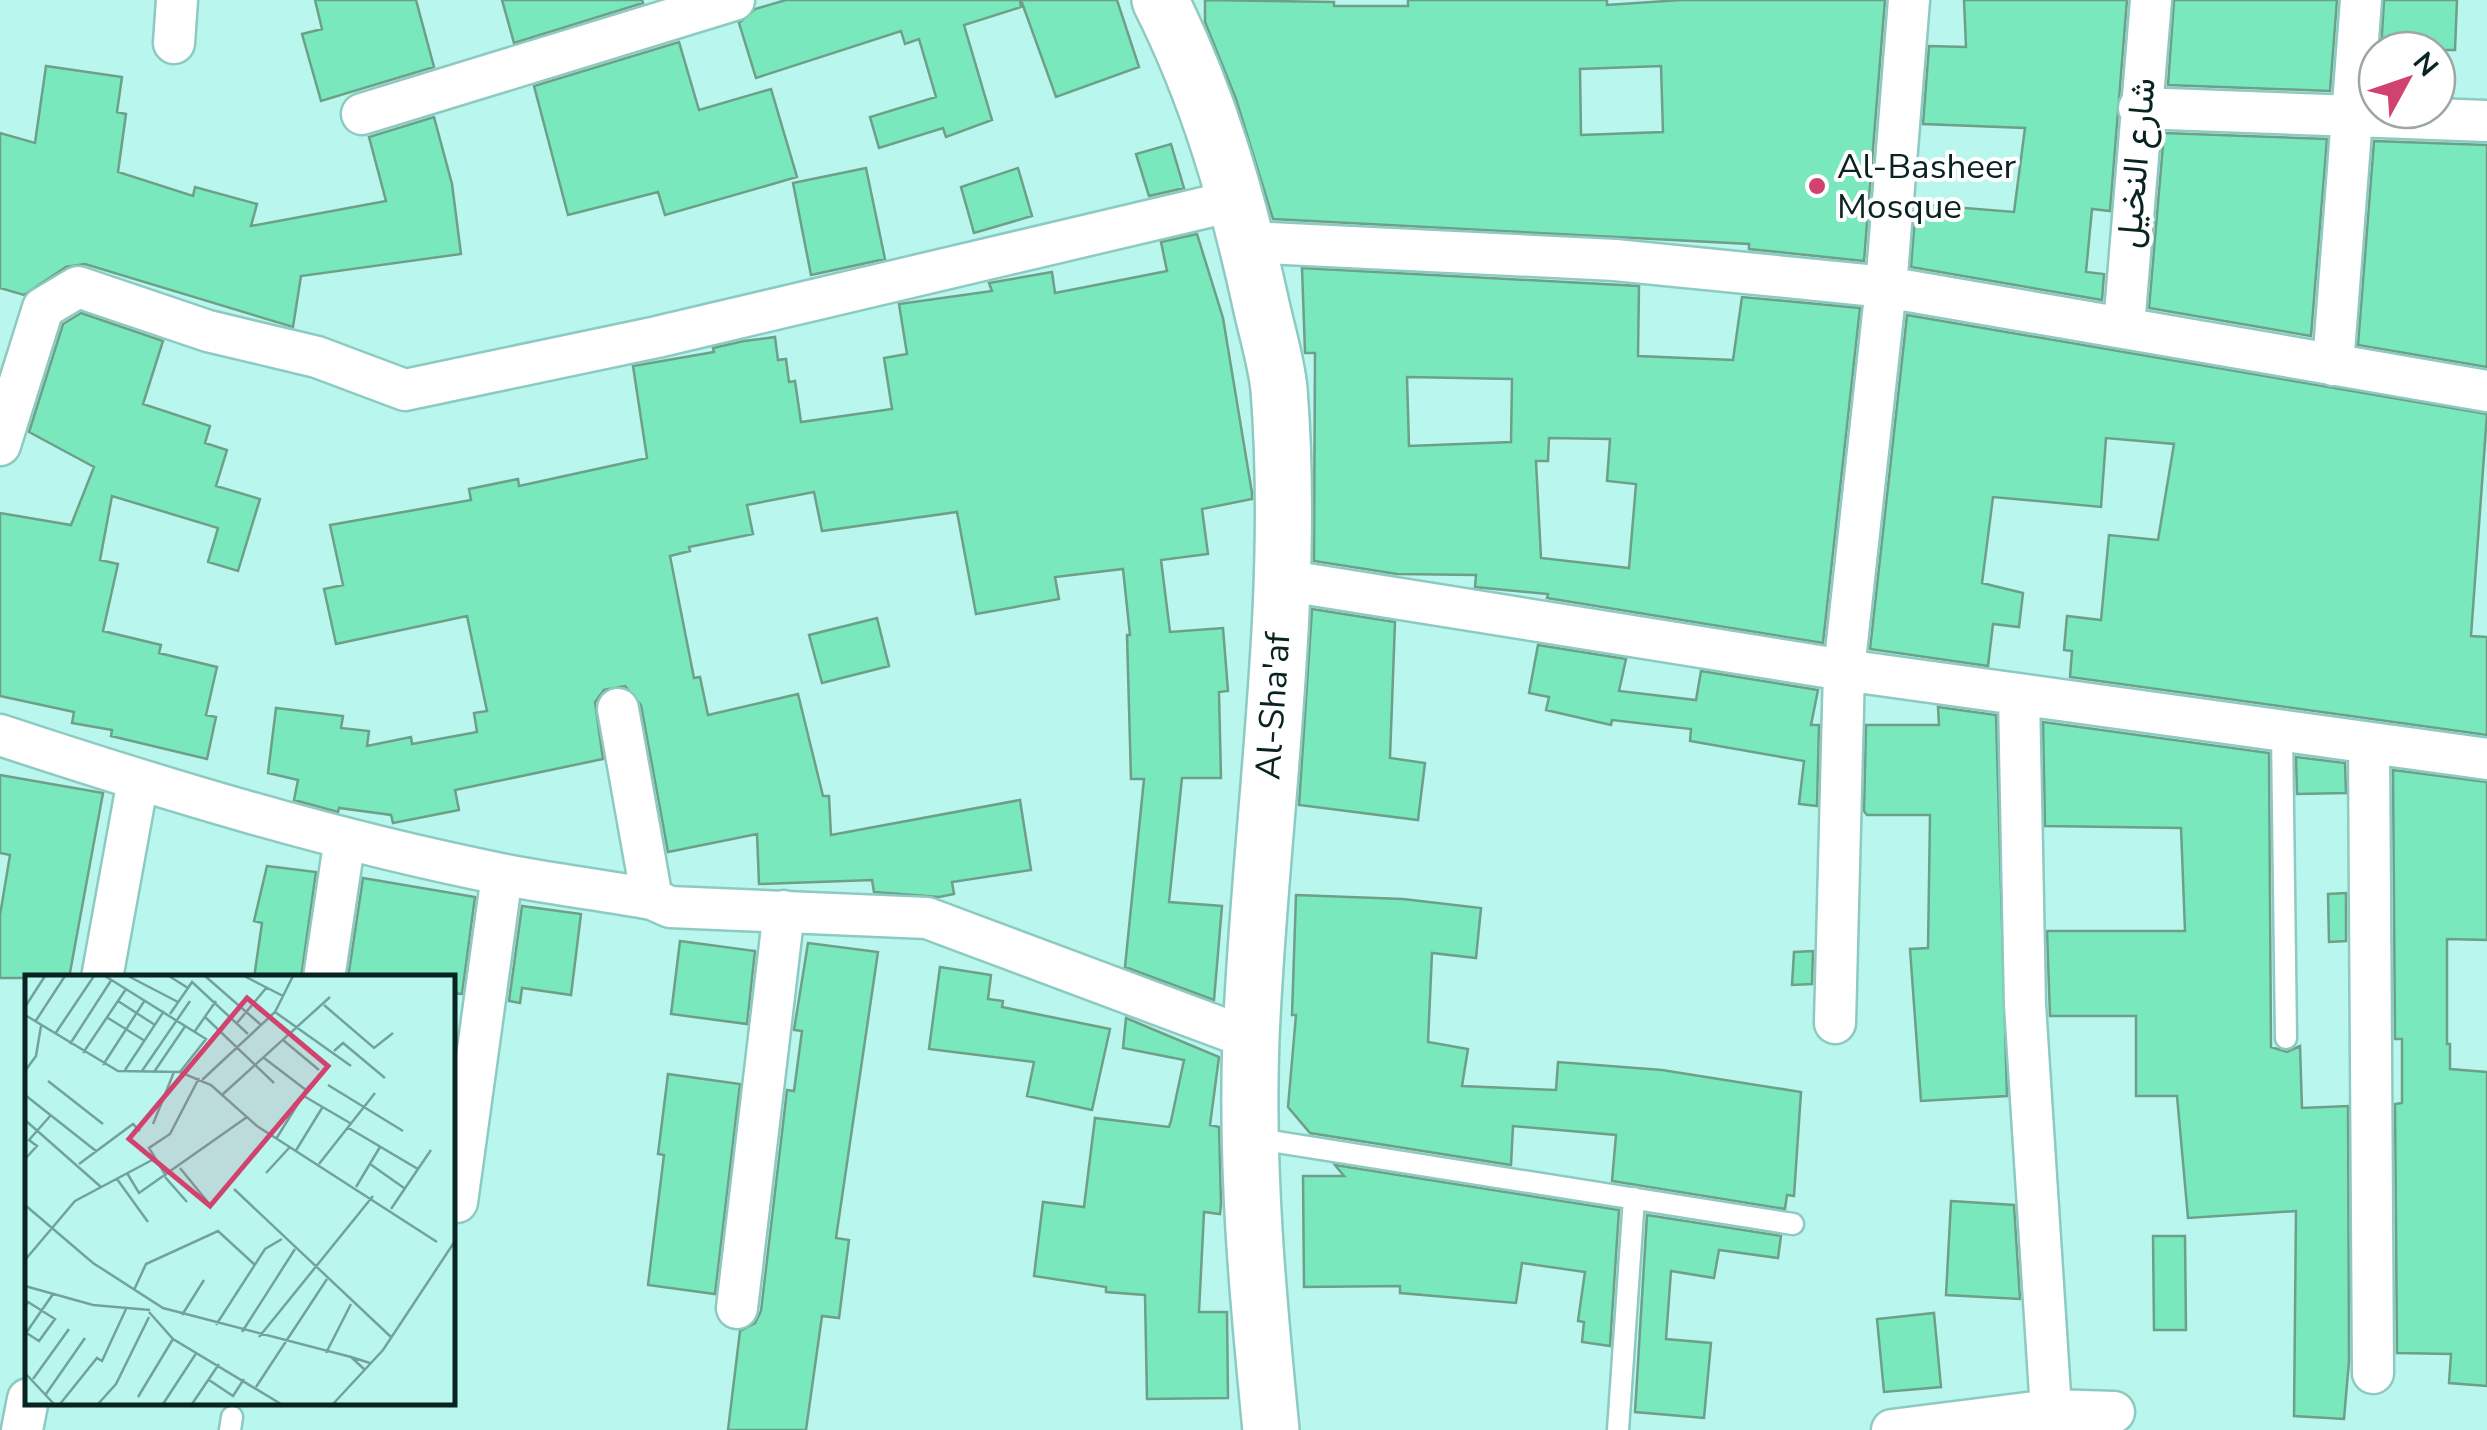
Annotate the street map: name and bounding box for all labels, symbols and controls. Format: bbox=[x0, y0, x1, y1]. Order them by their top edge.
north arrow bbox=[2357, 30, 2457, 130]
text: N bbox=[2404, 44, 2447, 85]
street label: شارع النخيل bbox=[2105, 76, 2167, 250]
place label: Al-Basheer Mosque bbox=[1837, 143, 2017, 230]
marker: Al-Basheer Mosque bbox=[1806, 175, 1828, 197]
street label: Al-Sha'af bbox=[1244, 629, 1302, 781]
inset map bbox=[25, 975, 455, 1405]

